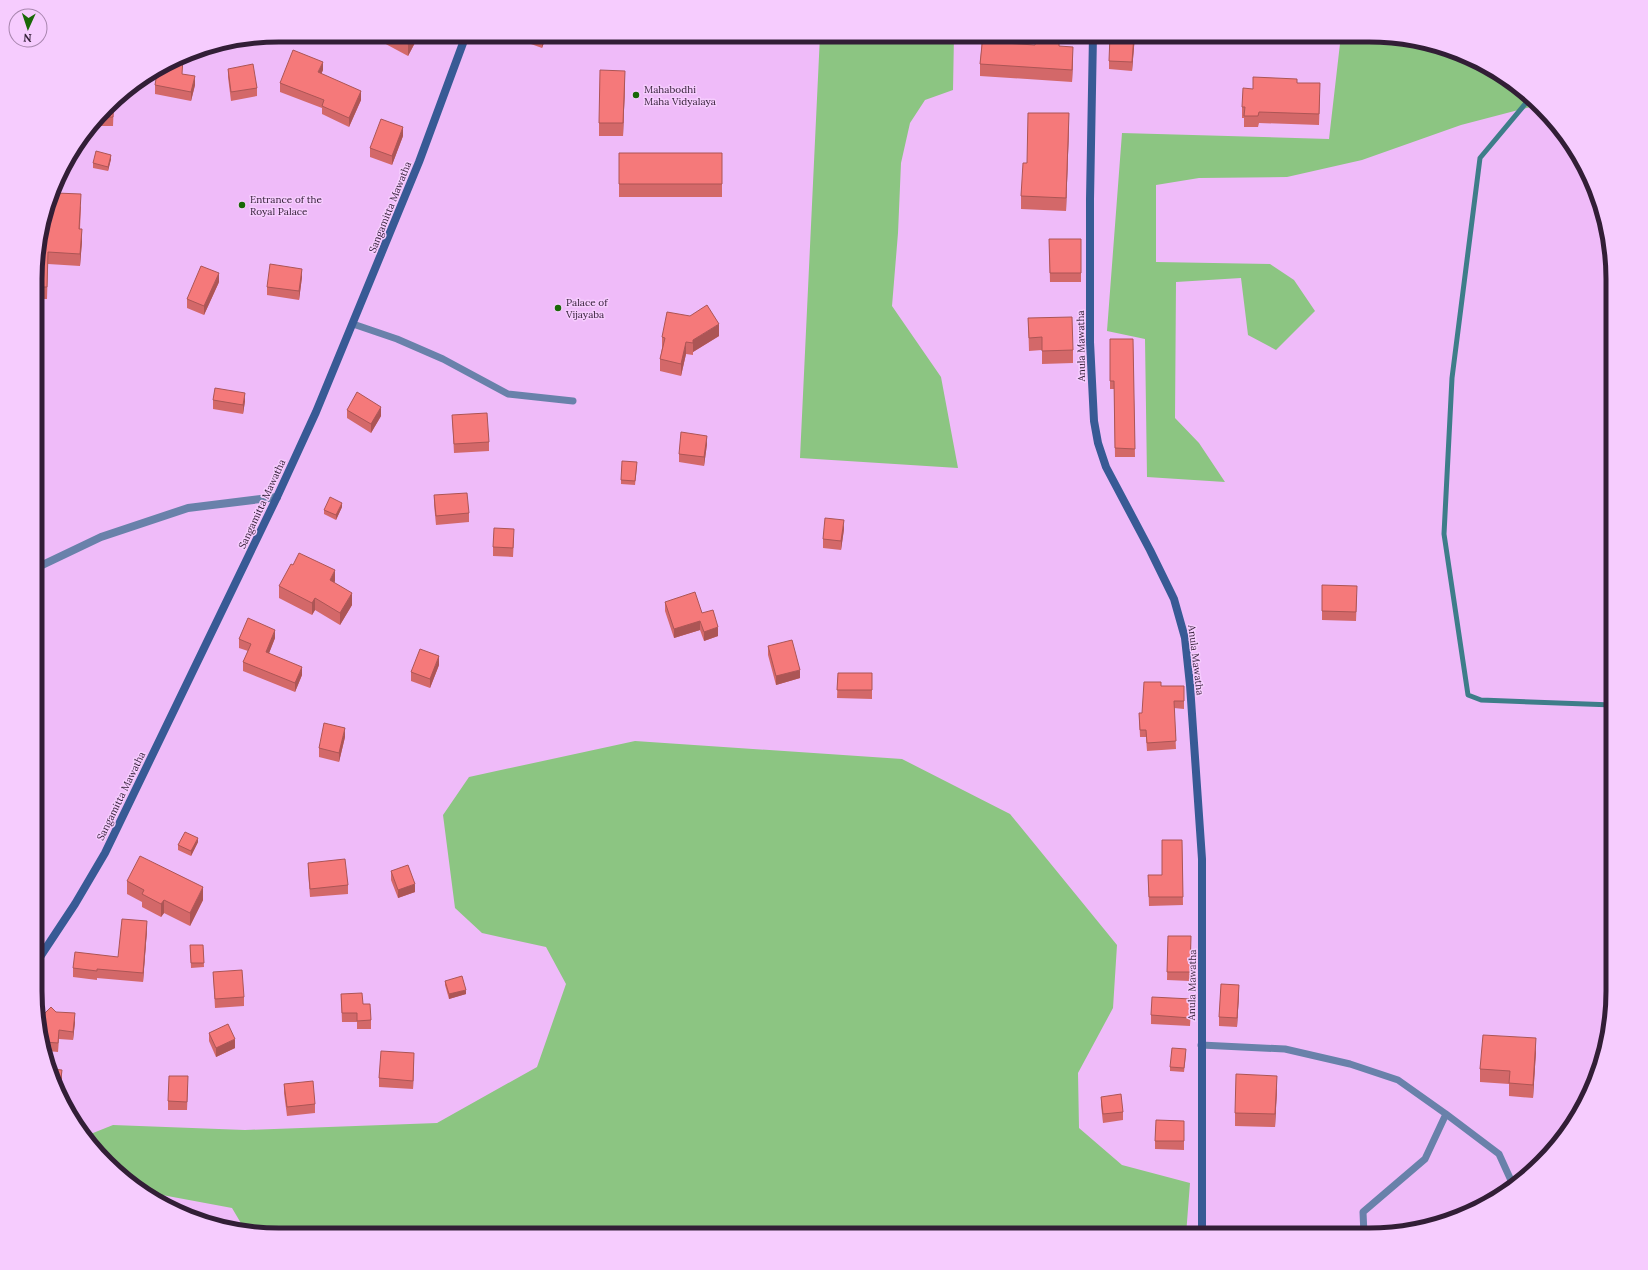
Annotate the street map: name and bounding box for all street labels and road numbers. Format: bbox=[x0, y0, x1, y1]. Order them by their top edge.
street label: Sangamitta Mawatha bbox=[366, 159, 414, 255]
street label: Anula Mawatha bbox=[1074, 310, 1088, 383]
street label: Sangamitta Mawatha bbox=[236, 457, 288, 551]
street label: Anula Mawatha bbox=[1185, 623, 1207, 696]
street label: Sangamitta Mawatha bbox=[94, 749, 148, 843]
street label: Anula Mawatha bbox=[1185, 949, 1199, 1022]

